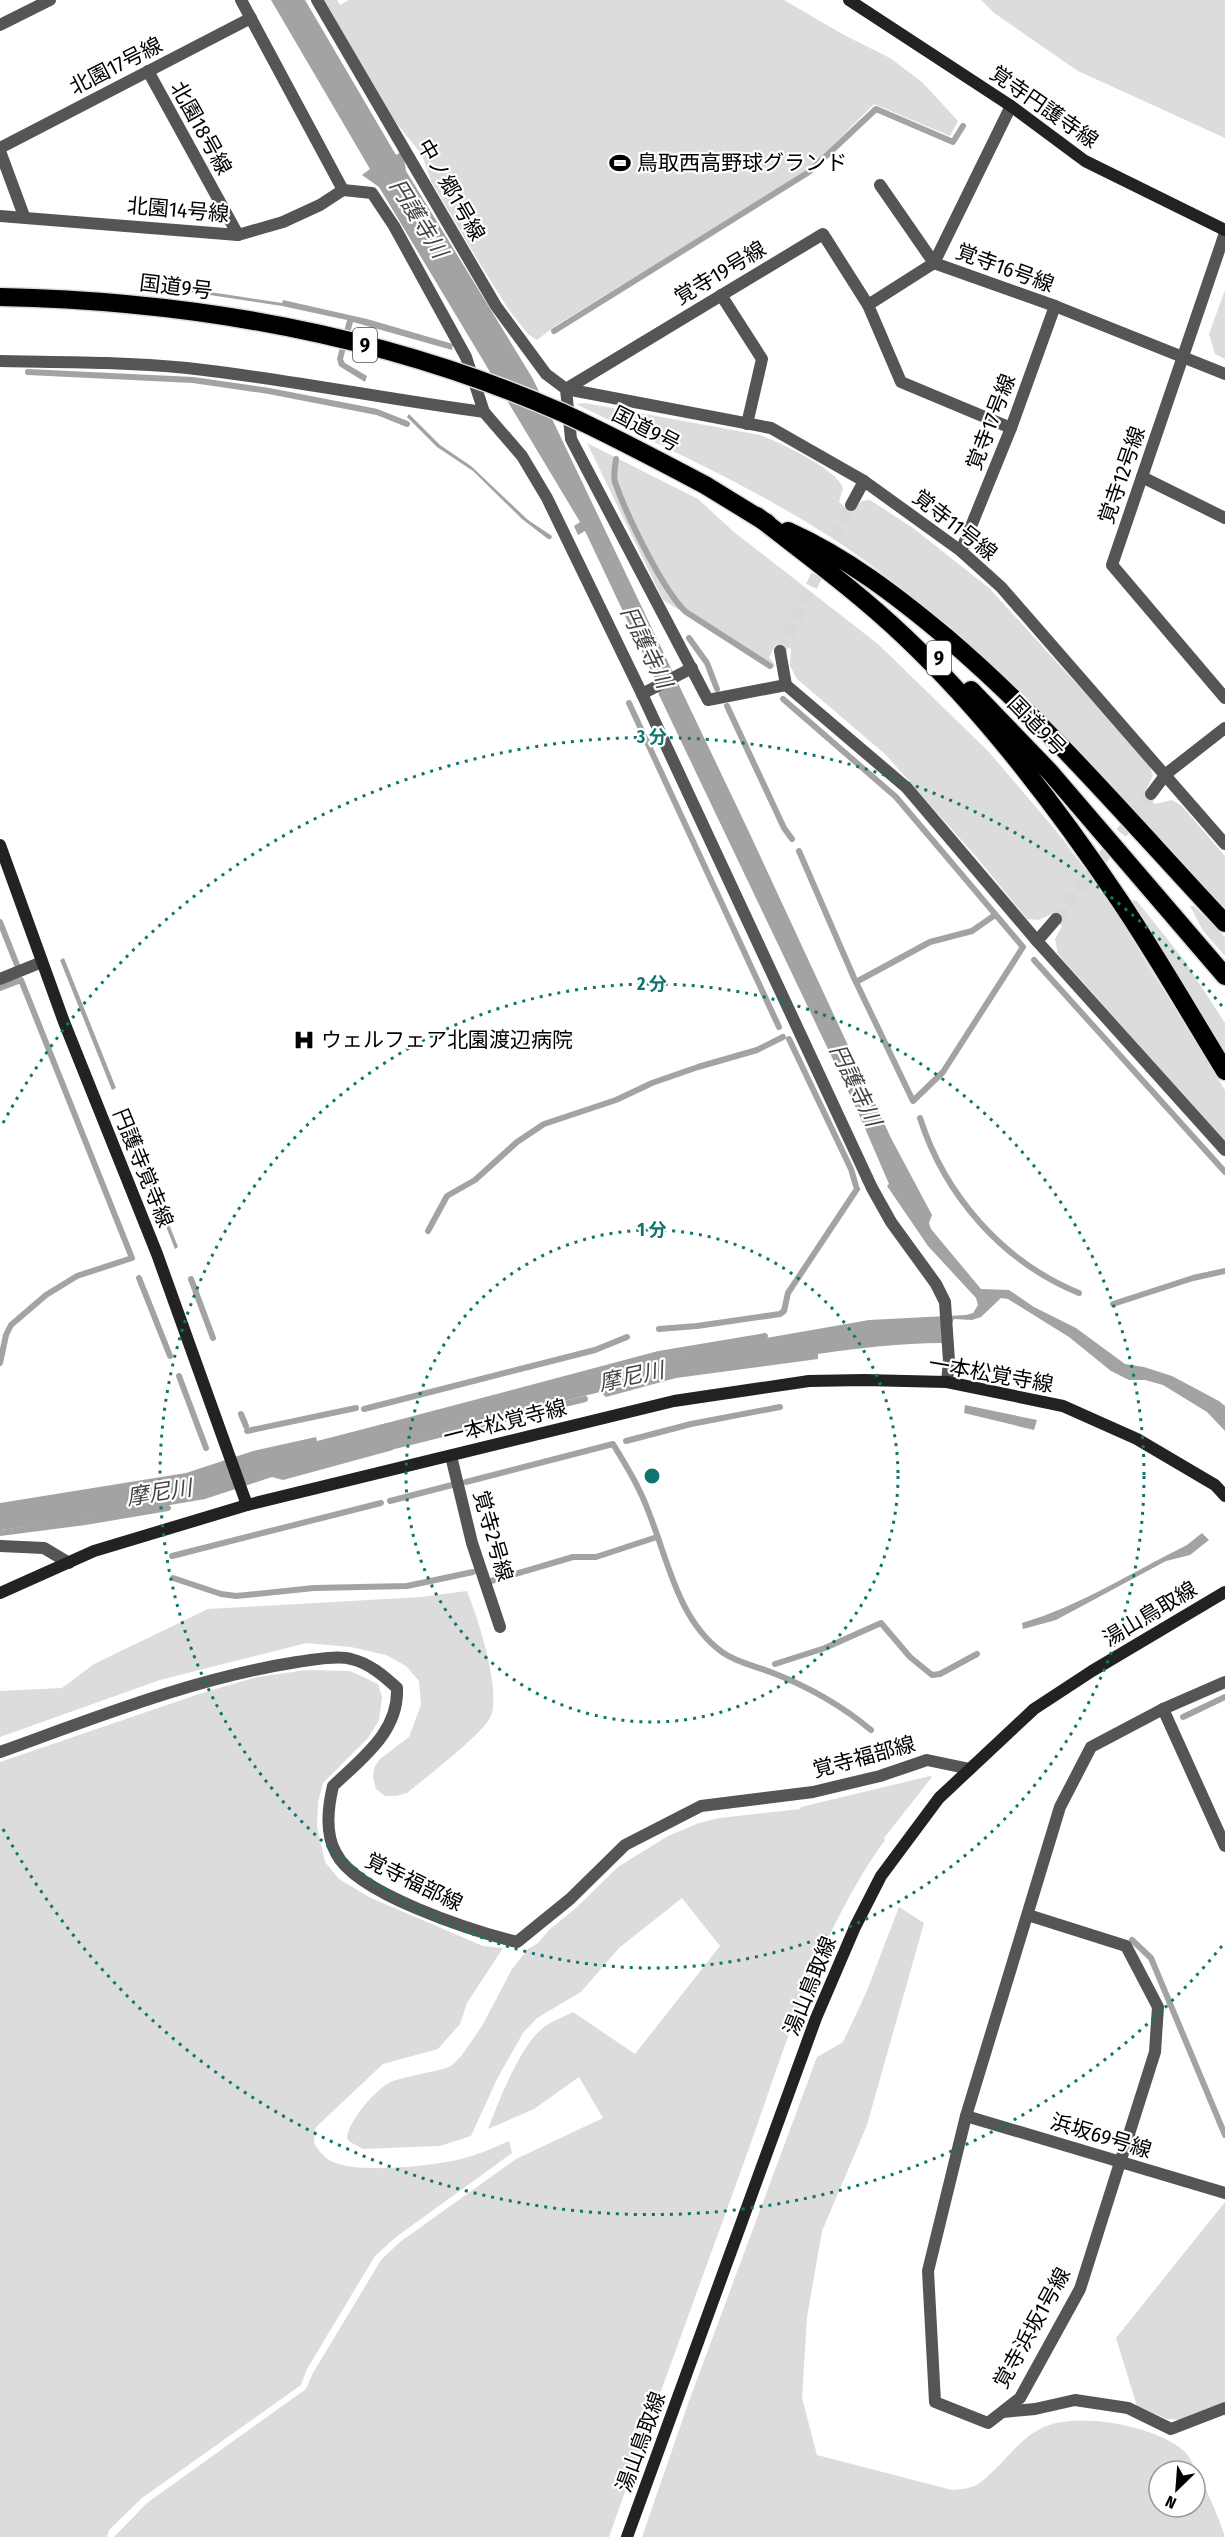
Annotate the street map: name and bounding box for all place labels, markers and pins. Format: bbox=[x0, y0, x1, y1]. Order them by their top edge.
place label: 鳥取西高野球グランド bbox=[637, 150, 847, 176]
sports icon: 鳥取西高野球グランド bbox=[608, 151, 632, 175]
place label: ウェルフェア北園渡辺病院 bbox=[321, 1027, 573, 1053]
hospital icon: ウェルフェア北園渡辺病院 bbox=[292, 1028, 316, 1052]
centre of rings bbox=[642, 1466, 662, 1486]

